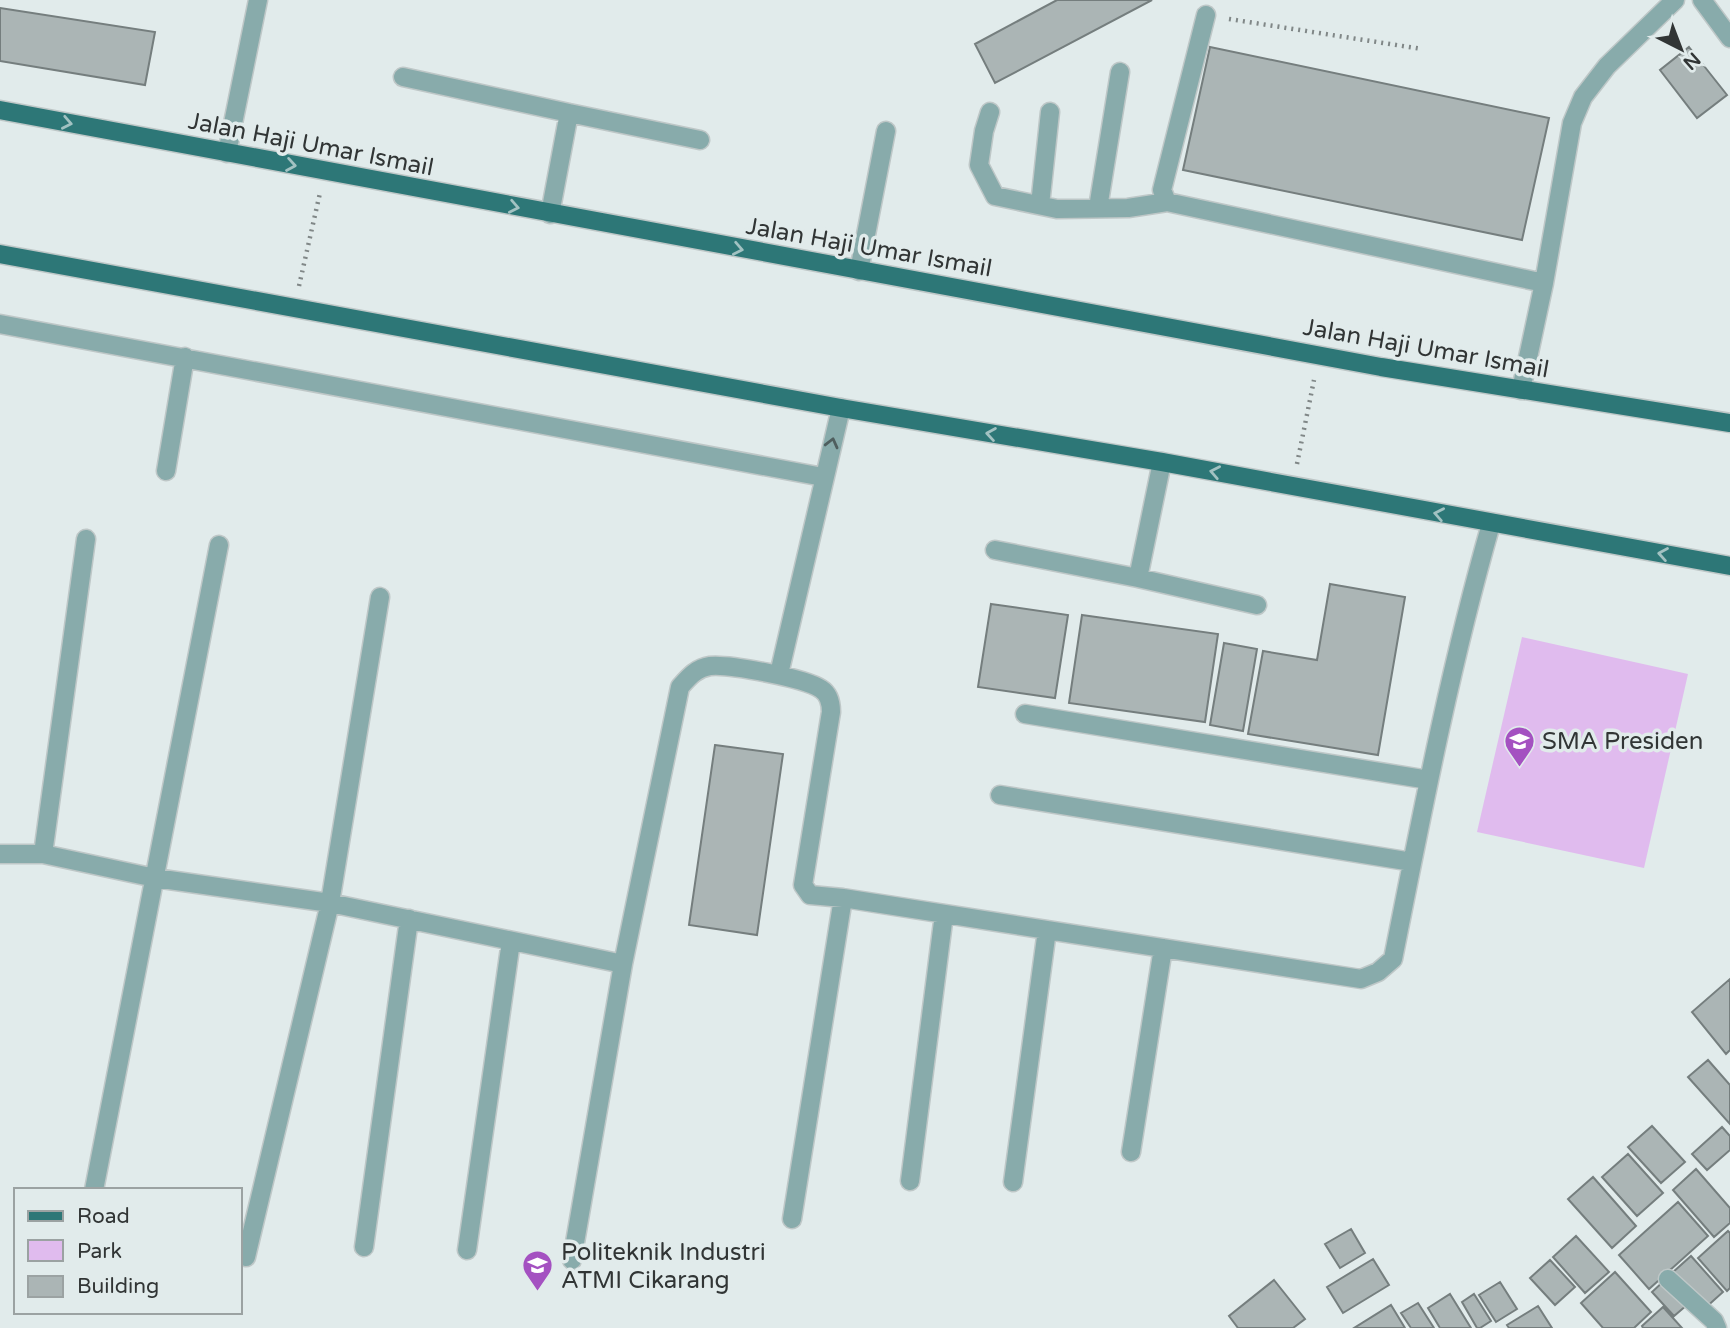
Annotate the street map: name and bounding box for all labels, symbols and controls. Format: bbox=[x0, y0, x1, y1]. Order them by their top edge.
north arrow bbox=[1646, 14, 1716, 84]
text: N bbox=[1679, 48, 1705, 74]
street label: Jalan Haji Umar Ismail bbox=[186, 106, 436, 182]
one-way arrow bbox=[61, 115, 73, 130]
one-way arrow bbox=[285, 157, 297, 172]
one-way arrow bbox=[508, 199, 520, 214]
street label: Jalan Haji Umar Ismail bbox=[744, 212, 994, 283]
one-way arrow bbox=[732, 241, 744, 256]
street label: Jalan Haji Umar Ismail bbox=[1301, 313, 1551, 384]
one-way arrow bbox=[985, 427, 997, 442]
one-way arrow bbox=[824, 437, 838, 449]
one-way arrow bbox=[1209, 465, 1221, 480]
one-way arrow bbox=[1433, 507, 1445, 522]
one-way arrow bbox=[1657, 547, 1669, 562]
school or university icon: SMA Presiden bbox=[1502, 724, 1536, 768]
place label: SMA Presiden bbox=[1542, 727, 1703, 756]
legend bbox=[14, 1188, 242, 1314]
text: Road bbox=[77, 1204, 130, 1229]
place label: Politeknik Industri ATMI Cikarang bbox=[561, 1238, 766, 1295]
text: Park bbox=[77, 1239, 122, 1264]
school or university icon: Politeknik Industri ATMI Cikarang bbox=[521, 1249, 555, 1293]
text: Building bbox=[77, 1274, 159, 1299]

